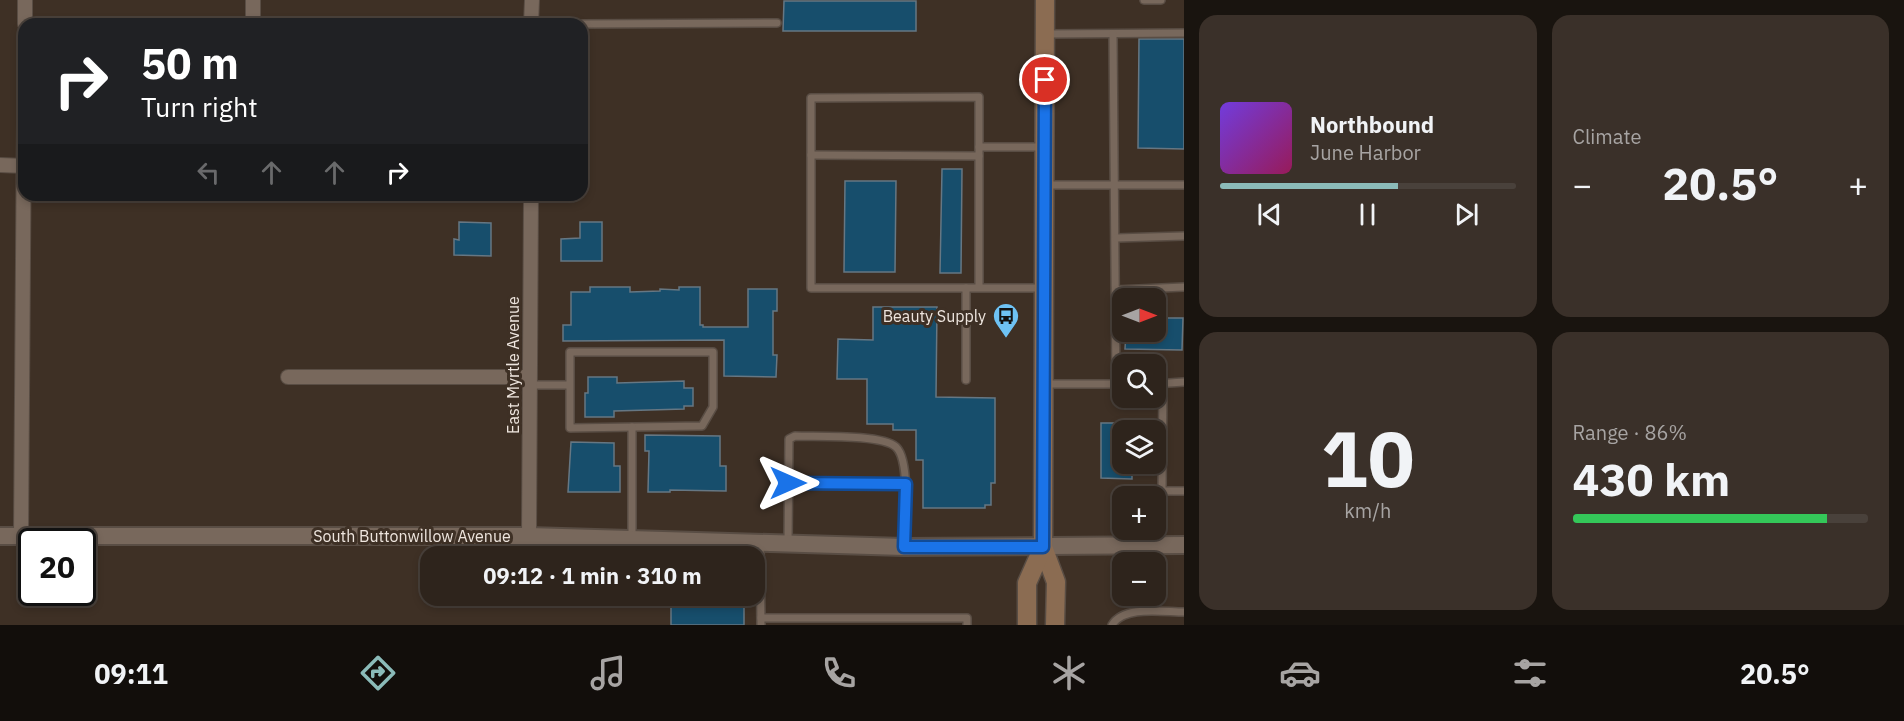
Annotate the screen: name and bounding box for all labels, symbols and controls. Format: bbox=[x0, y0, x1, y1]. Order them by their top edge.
text: 50 m bbox=[141, 36, 239, 91]
icon: right bbox=[42, 42, 120, 120]
pin bbox=[1019, 54, 1070, 105]
icon: arrive bbox=[1028, 63, 1061, 96]
text: Turn right bbox=[141, 89, 258, 124]
text: Northbound bbox=[1310, 110, 1434, 139]
text: Climate bbox=[1573, 123, 1641, 150]
text: June Harbor bbox=[1310, 139, 1421, 166]
text: 20.5° bbox=[1662, 154, 1778, 212]
icon: left bbox=[192, 156, 225, 189]
icon: ahead bbox=[255, 156, 288, 189]
icon: ahead bbox=[318, 156, 351, 189]
icon: right bbox=[381, 156, 414, 189]
text: − bbox=[1573, 163, 1592, 206]
text: + bbox=[1848, 163, 1868, 206]
icon: previous bbox=[1253, 198, 1286, 231]
icon: pause bbox=[1351, 198, 1384, 231]
icon: next bbox=[1450, 198, 1483, 231]
north arrow bbox=[1112, 288, 1166, 342]
map controls bbox=[1112, 288, 1166, 606]
street label: East Myrtle Avenue bbox=[503, 296, 523, 434]
bus stop icon: Beauty Supply bbox=[991, 301, 1021, 339]
place label: Beauty Supply bbox=[883, 306, 986, 326]
button: search bbox=[1112, 354, 1166, 408]
text: 10 bbox=[1321, 407, 1415, 508]
text: Range · 86% bbox=[1573, 419, 1687, 446]
button: layers bbox=[1112, 420, 1166, 474]
text: 430 km bbox=[1573, 450, 1730, 508]
position arrow bbox=[756, 451, 820, 515]
button: + bbox=[1112, 486, 1166, 540]
text: km/h bbox=[1344, 497, 1391, 524]
street label: South Buttonwillow Avenue bbox=[313, 526, 511, 546]
speed limit sign: 20 bbox=[18, 528, 96, 606]
button: − bbox=[1112, 552, 1166, 606]
text: 09:12 · 1 min · 310 m bbox=[483, 561, 702, 590]
icon: directions bbox=[357, 652, 399, 694]
icon: music bbox=[587, 652, 629, 694]
icon: phone bbox=[818, 652, 860, 694]
icon: climate bbox=[1048, 652, 1090, 694]
icon: car bbox=[1279, 652, 1321, 694]
icon: filters bbox=[1509, 652, 1551, 694]
text: 09:11 bbox=[94, 656, 168, 691]
text: 20.5° bbox=[1740, 656, 1810, 691]

